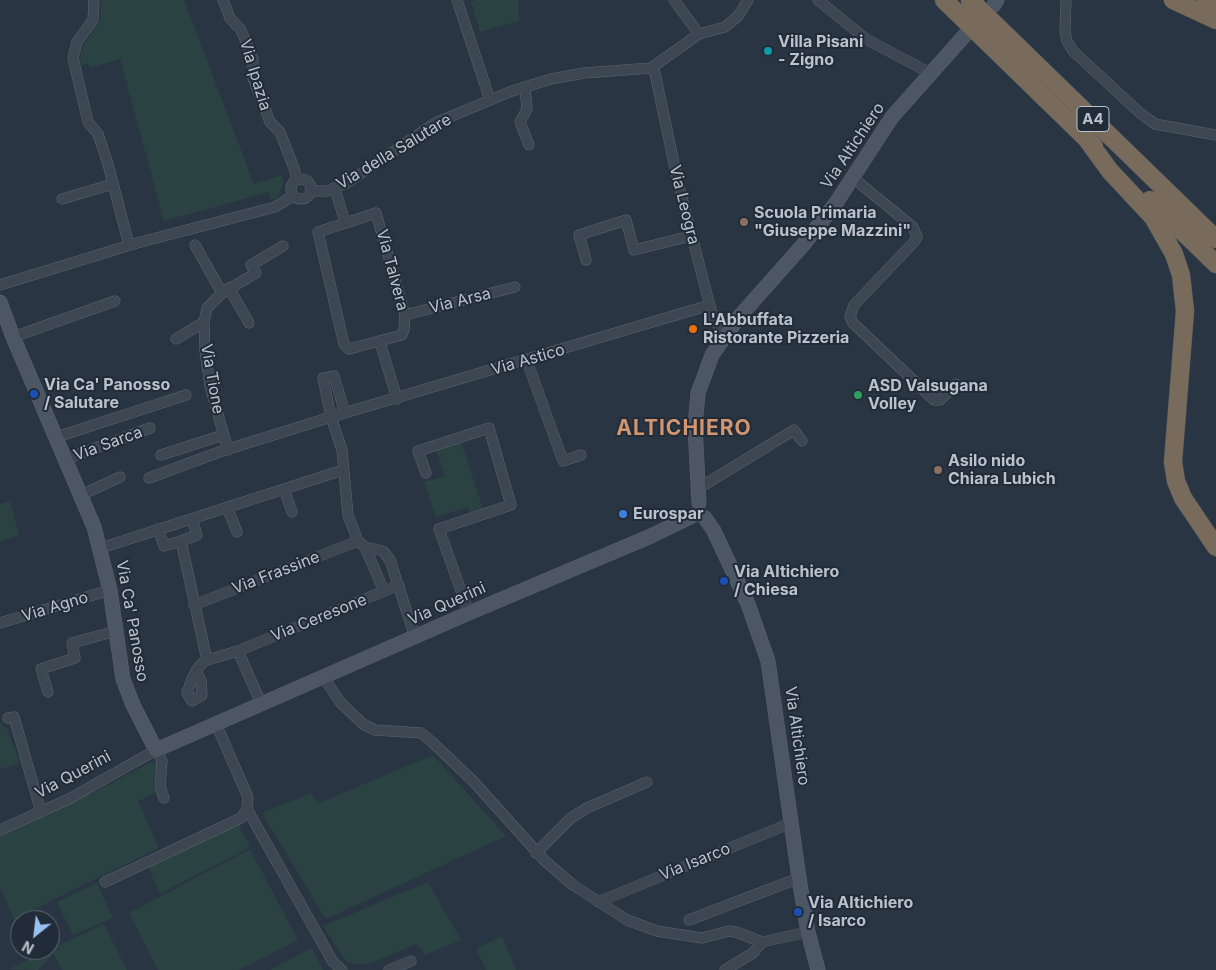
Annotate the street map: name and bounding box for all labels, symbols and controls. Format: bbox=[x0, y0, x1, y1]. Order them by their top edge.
place label: Villa Pisani - Zigno bbox=[778, 32, 863, 70]
street label: Via Ipazia bbox=[235, 37, 275, 113]
marker: Villa Pisani - Zigno bbox=[762, 45, 774, 57]
street label: Via Altichiero bbox=[817, 99, 889, 193]
road number: A4 bbox=[1077, 106, 1109, 132]
street label: Via della Salutare bbox=[333, 110, 455, 194]
street label: Via Leogra bbox=[665, 163, 703, 247]
place label: Scuola Primaria "Giuseppe Mazzini" bbox=[754, 203, 911, 241]
marker: Scuola Primaria "Giuseppe Mazzini" bbox=[738, 216, 750, 228]
street label: Via Talvera bbox=[372, 227, 412, 313]
street label: Via Arsa bbox=[427, 284, 493, 318]
place label: L'Abbuffata Ristorante Pizzeria bbox=[703, 310, 849, 348]
marker: L'Abbuffata Ristorante Pizzeria bbox=[687, 323, 699, 335]
street label: Via Astico bbox=[489, 340, 567, 380]
street label: Via Tione bbox=[196, 342, 228, 416]
place label: Via Ca' Panosso / Salutare bbox=[44, 375, 170, 413]
place label: ASD Valsugana Volley bbox=[868, 376, 988, 414]
marker: Via Ca' Panosso / Salutare bbox=[28, 388, 40, 400]
marker: ASD Valsugana Volley bbox=[852, 389, 864, 401]
district label: ALTICHIERO bbox=[615, 416, 753, 442]
street label: Via Sarca bbox=[71, 423, 145, 465]
place label: Asilo nido Chiara Lubich bbox=[948, 451, 1056, 489]
marker: Asilo nido Chiara Lubich bbox=[932, 464, 944, 476]
place label: Eurospar bbox=[633, 504, 704, 524]
marker: Eurospar bbox=[617, 508, 629, 520]
street label: Via Frassine bbox=[230, 548, 322, 598]
street label: Via Ca' Panosso bbox=[112, 559, 152, 683]
place label: Via Altichiero / Chiesa bbox=[734, 562, 839, 600]
marker: Via Altichiero / Chiesa bbox=[718, 575, 730, 587]
street label: Via Querini bbox=[405, 578, 489, 630]
street label: Via Agno bbox=[20, 588, 90, 626]
street label: Via Ceresone bbox=[268, 590, 370, 646]
street label: Via Altichiero bbox=[781, 685, 813, 787]
street label: Via Querini bbox=[32, 747, 114, 803]
street label: Via Isarco bbox=[657, 839, 733, 885]
place label: Via Altichiero / Isarco bbox=[808, 893, 913, 931]
marker: Via Altichiero / Isarco bbox=[792, 906, 804, 918]
north arrow bbox=[10, 910, 60, 960]
text: N bbox=[19, 938, 37, 958]

